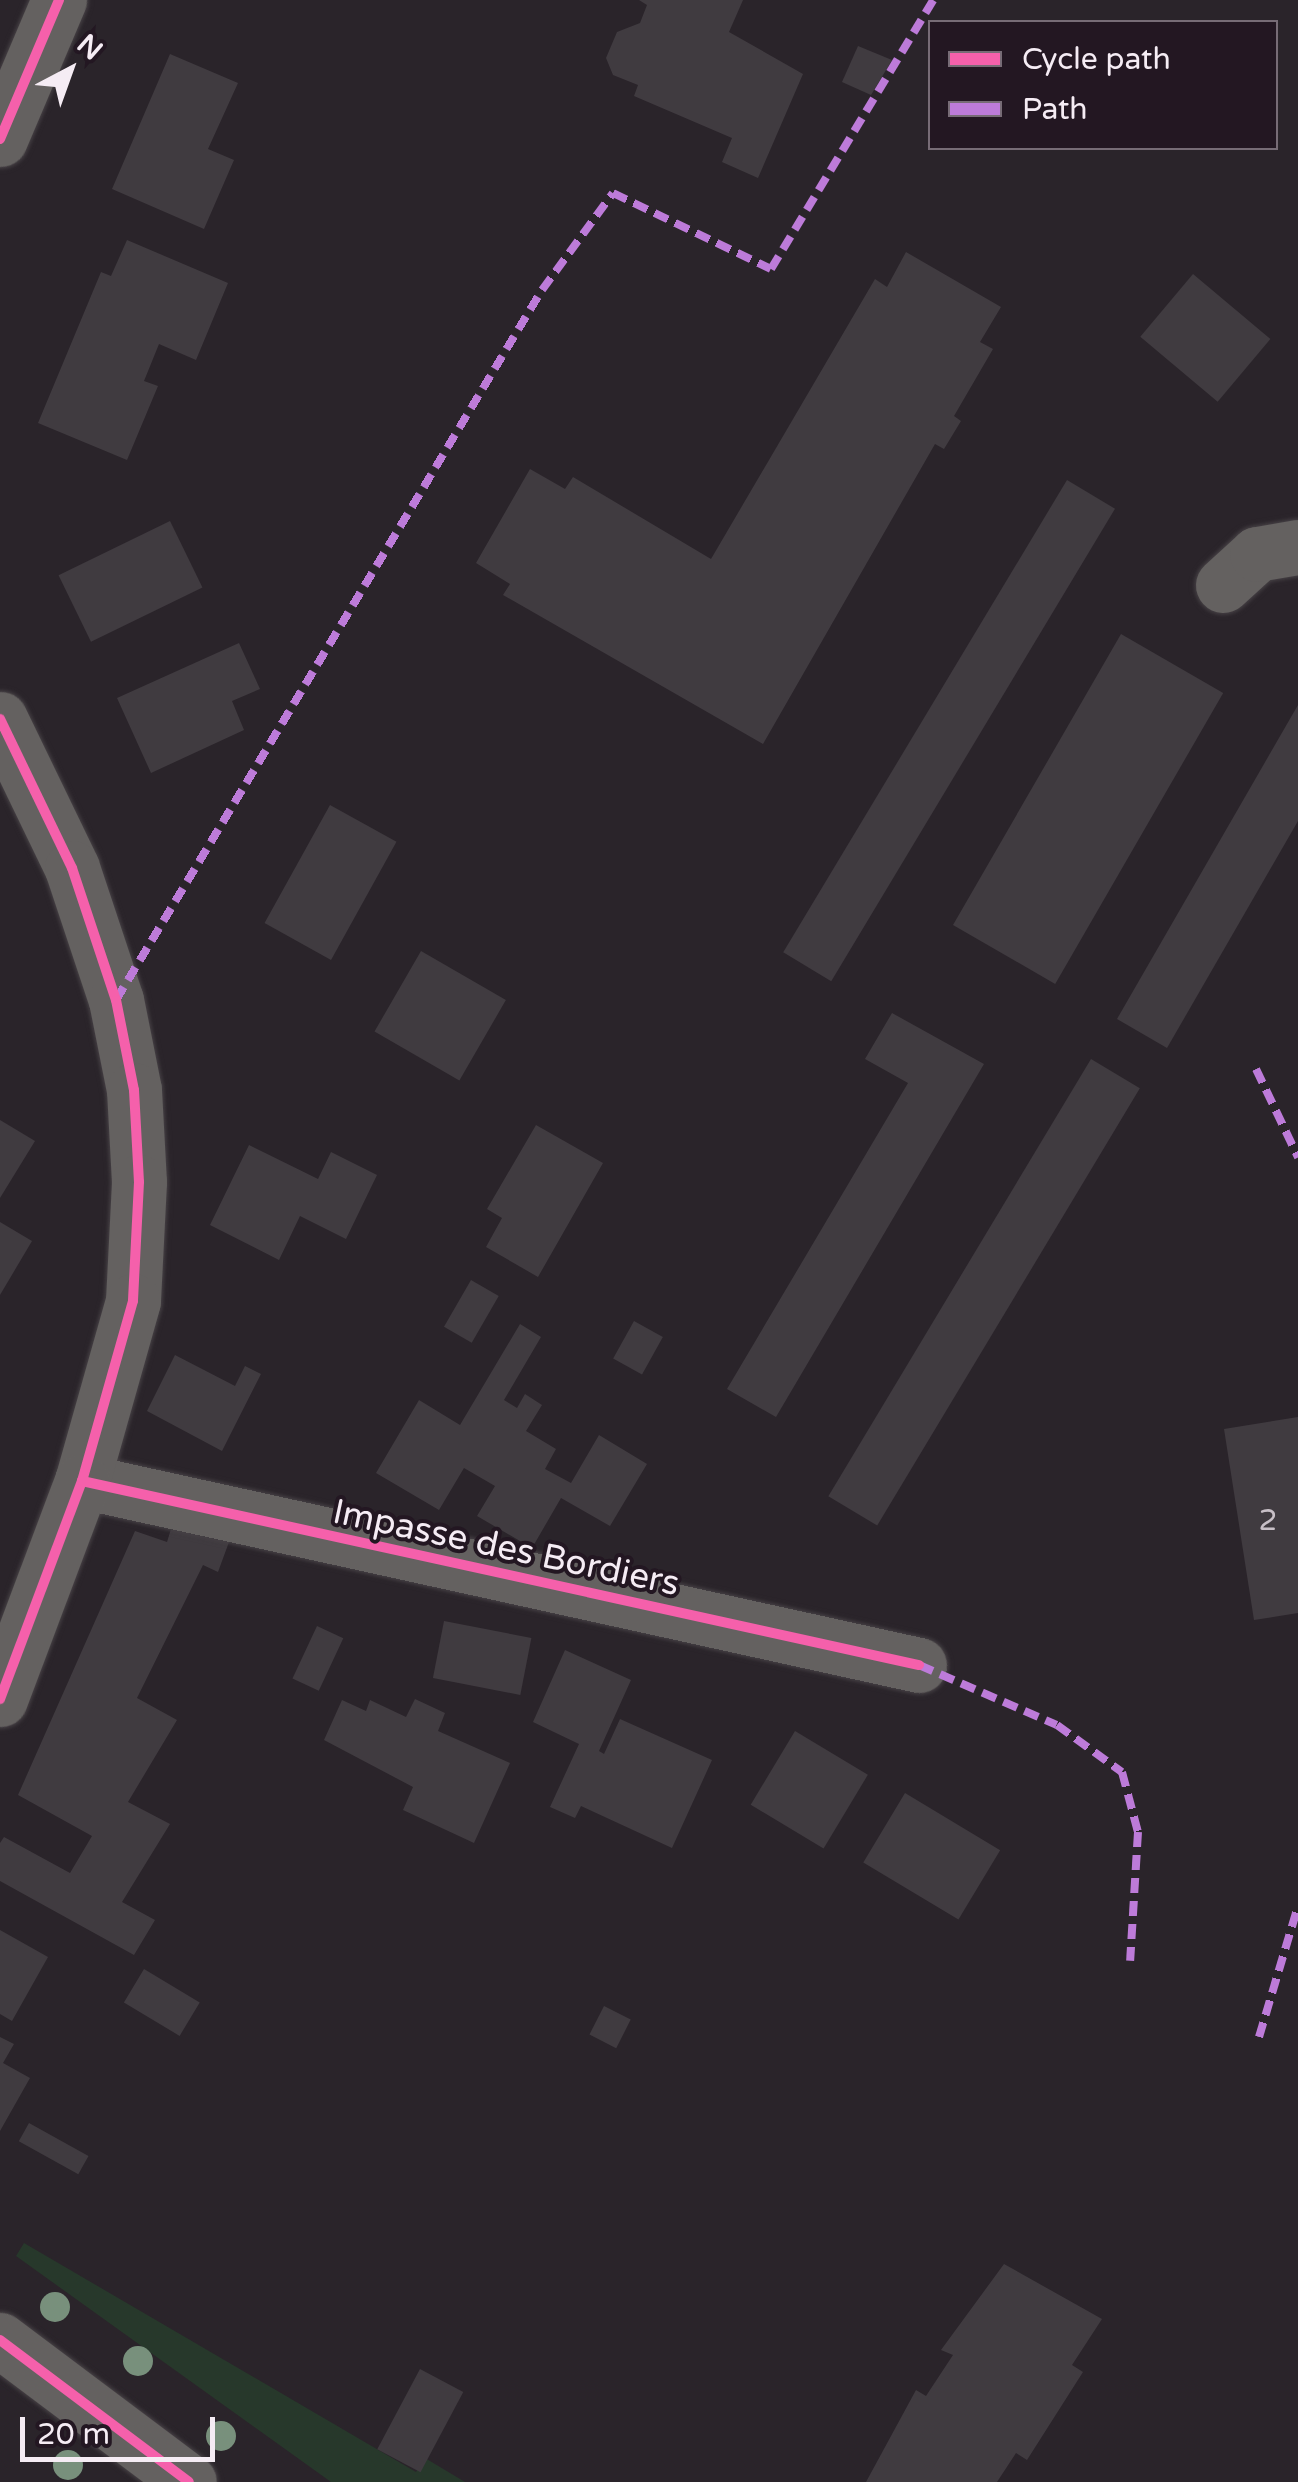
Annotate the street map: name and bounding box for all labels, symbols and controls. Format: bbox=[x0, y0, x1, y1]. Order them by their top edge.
north arrow bbox=[20, 20, 120, 120]
legend bbox=[928, 20, 1278, 150]
text: N bbox=[70, 27, 109, 68]
text: Cycle path bbox=[1022, 41, 1171, 78]
text: Path bbox=[1022, 91, 1088, 128]
street label: Impasse des Bordiers bbox=[329, 1491, 683, 1605]
house number: 2 bbox=[1259, 1503, 1277, 1539]
scale bar bbox=[25, 2397, 220, 2459]
text: 20 m bbox=[37, 2416, 110, 2453]

